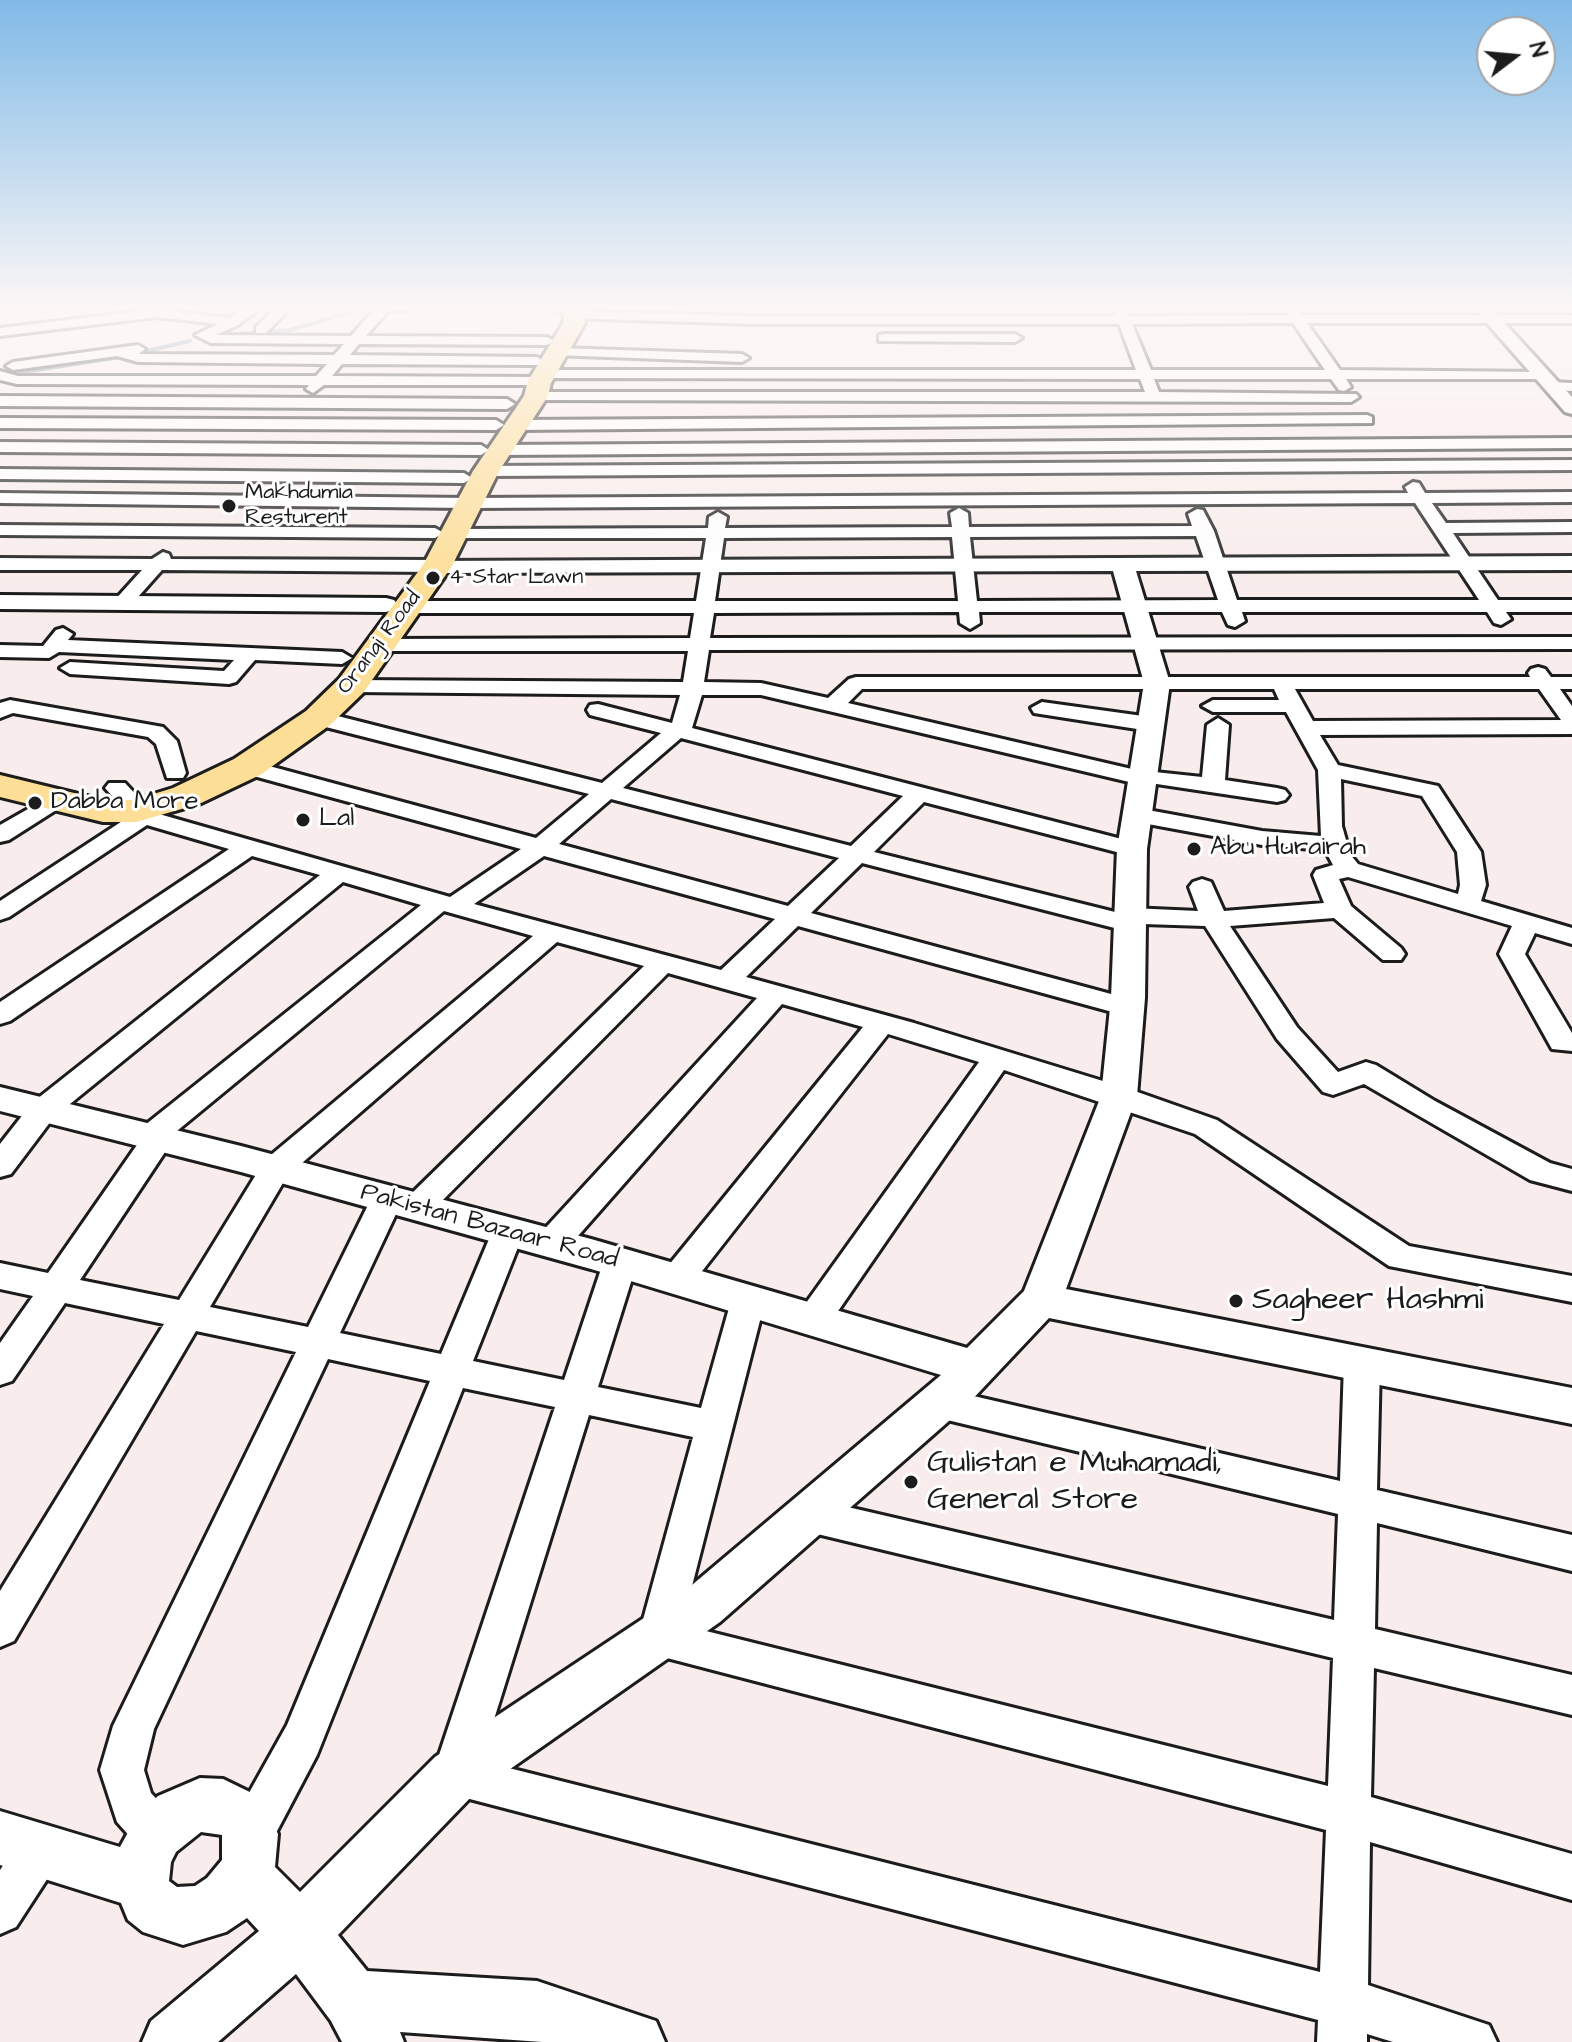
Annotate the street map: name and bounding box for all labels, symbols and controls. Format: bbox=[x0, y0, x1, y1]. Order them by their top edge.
north arrow bbox=[1476, 16, 1556, 96]
text: N bbox=[1521, 39, 1554, 61]
place label: Makhdumia Resturent bbox=[245, 480, 353, 532]
marker: Makhdumia Resturent bbox=[220, 497, 238, 515]
place label: 4 Star Lawn bbox=[449, 565, 583, 591]
marker: 4 Star Lawn bbox=[424, 569, 442, 587]
street label: Orangi Road bbox=[332, 586, 428, 700]
place label: Dabba More bbox=[51, 787, 198, 819]
marker: Dabba More bbox=[26, 794, 44, 812]
place label: Lal bbox=[319, 804, 354, 836]
marker: Lal bbox=[294, 811, 312, 829]
place label: Abu Hurairah bbox=[1210, 833, 1366, 865]
marker: Abu Hurairah bbox=[1185, 840, 1203, 858]
street label: Pakistan Bazaar Road bbox=[357, 1178, 621, 1276]
place label: Sagheer Hashmi bbox=[1252, 1282, 1484, 1320]
marker: Sagheer Hashmi bbox=[1227, 1292, 1245, 1310]
place label: Gulistan e Muhamadi, General Store bbox=[927, 1445, 1222, 1520]
marker: Gulistan e Muhamadi, General Store bbox=[902, 1473, 920, 1491]

